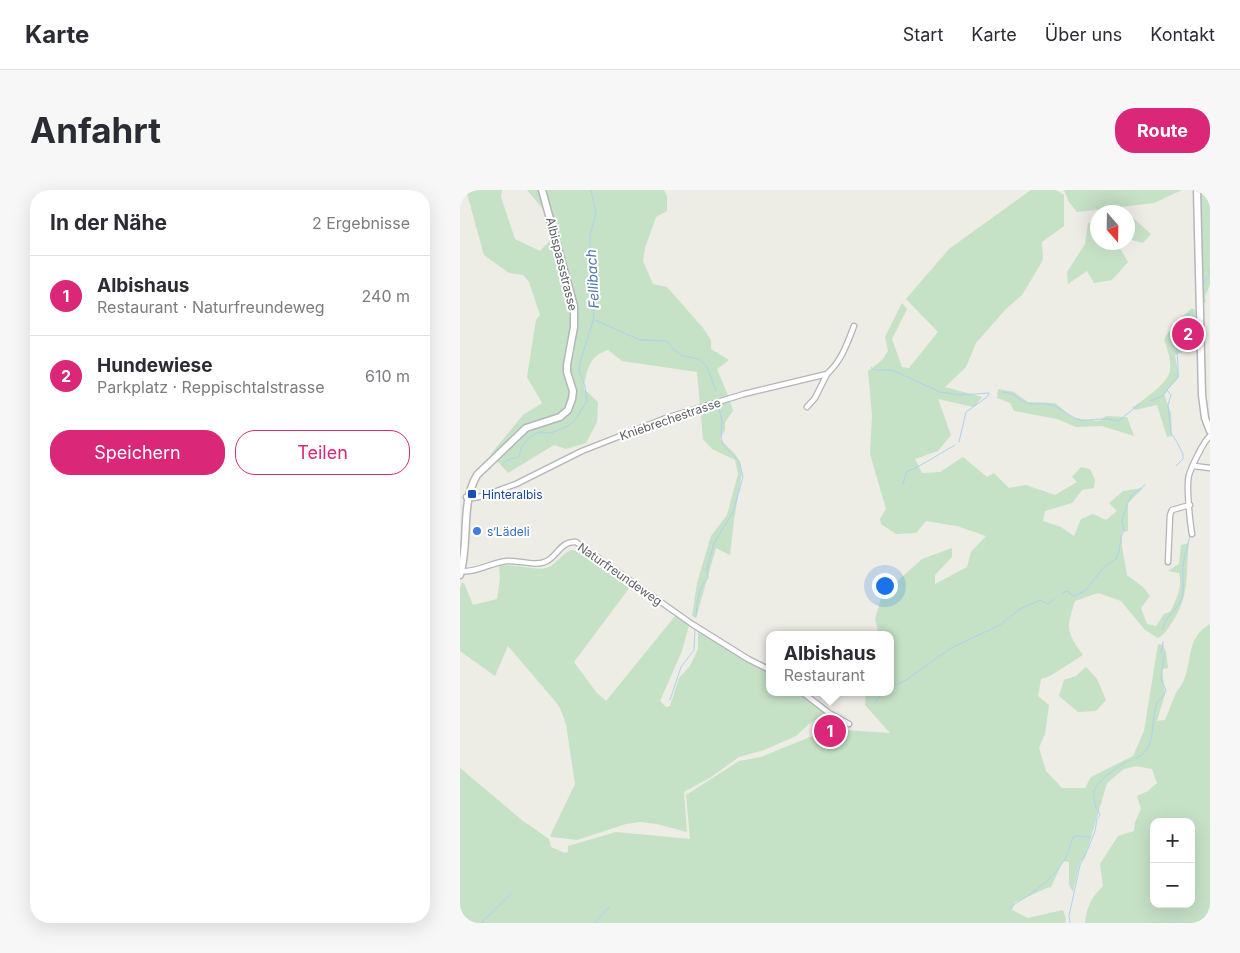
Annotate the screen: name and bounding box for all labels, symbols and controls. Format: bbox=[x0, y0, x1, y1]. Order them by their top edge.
text: Karte bbox=[25, 20, 89, 49]
text: Start bbox=[903, 24, 943, 45]
text: Karte bbox=[971, 24, 1017, 45]
text: Über uns bbox=[1045, 24, 1122, 45]
text: Kontakt bbox=[1150, 24, 1215, 45]
button: Route bbox=[1115, 108, 1210, 153]
text: Anfahrt bbox=[30, 109, 161, 151]
north arrow bbox=[1090, 205, 1135, 250]
text: In der Nähe bbox=[50, 210, 167, 235]
text: 2 Ergebnisse bbox=[312, 213, 410, 233]
street label: Albispassstrasse bbox=[543, 216, 581, 312]
water label: Fellibach bbox=[582, 249, 602, 309]
text: Albishaus bbox=[97, 274, 189, 297]
text: 1 bbox=[63, 286, 69, 306]
text: 240 m bbox=[362, 286, 410, 306]
text: Restaurant · Naturfreundeweg bbox=[97, 297, 325, 317]
pin: 2 bbox=[1172, 315, 1204, 353]
text: Hundewiese bbox=[97, 354, 212, 377]
text: 2 bbox=[61, 366, 71, 386]
text: 610 m bbox=[365, 366, 410, 386]
text: Parkplatz · Reppischtalstrasse bbox=[97, 377, 325, 397]
street label: Kniebrechestrasse bbox=[618, 395, 722, 443]
button: Speichern bbox=[50, 430, 225, 475]
button: Teilen bbox=[235, 430, 410, 475]
place label: Hinteralbis bbox=[482, 487, 542, 502]
marker: Hinteralbis bbox=[466, 488, 478, 500]
place label: s‘Lädeli bbox=[487, 524, 530, 539]
marker: s‘Lädeli bbox=[471, 525, 483, 537]
street label: Naturfreundeweg bbox=[575, 539, 665, 609]
your location bbox=[872, 573, 898, 599]
popup bbox=[766, 631, 894, 696]
text: Albishaus bbox=[784, 642, 876, 665]
text: Restaurant bbox=[784, 665, 865, 685]
pin: 1 bbox=[814, 712, 846, 750]
map controls bbox=[1150, 818, 1195, 908]
button: + bbox=[1150, 818, 1195, 863]
button: − bbox=[1150, 863, 1195, 908]

